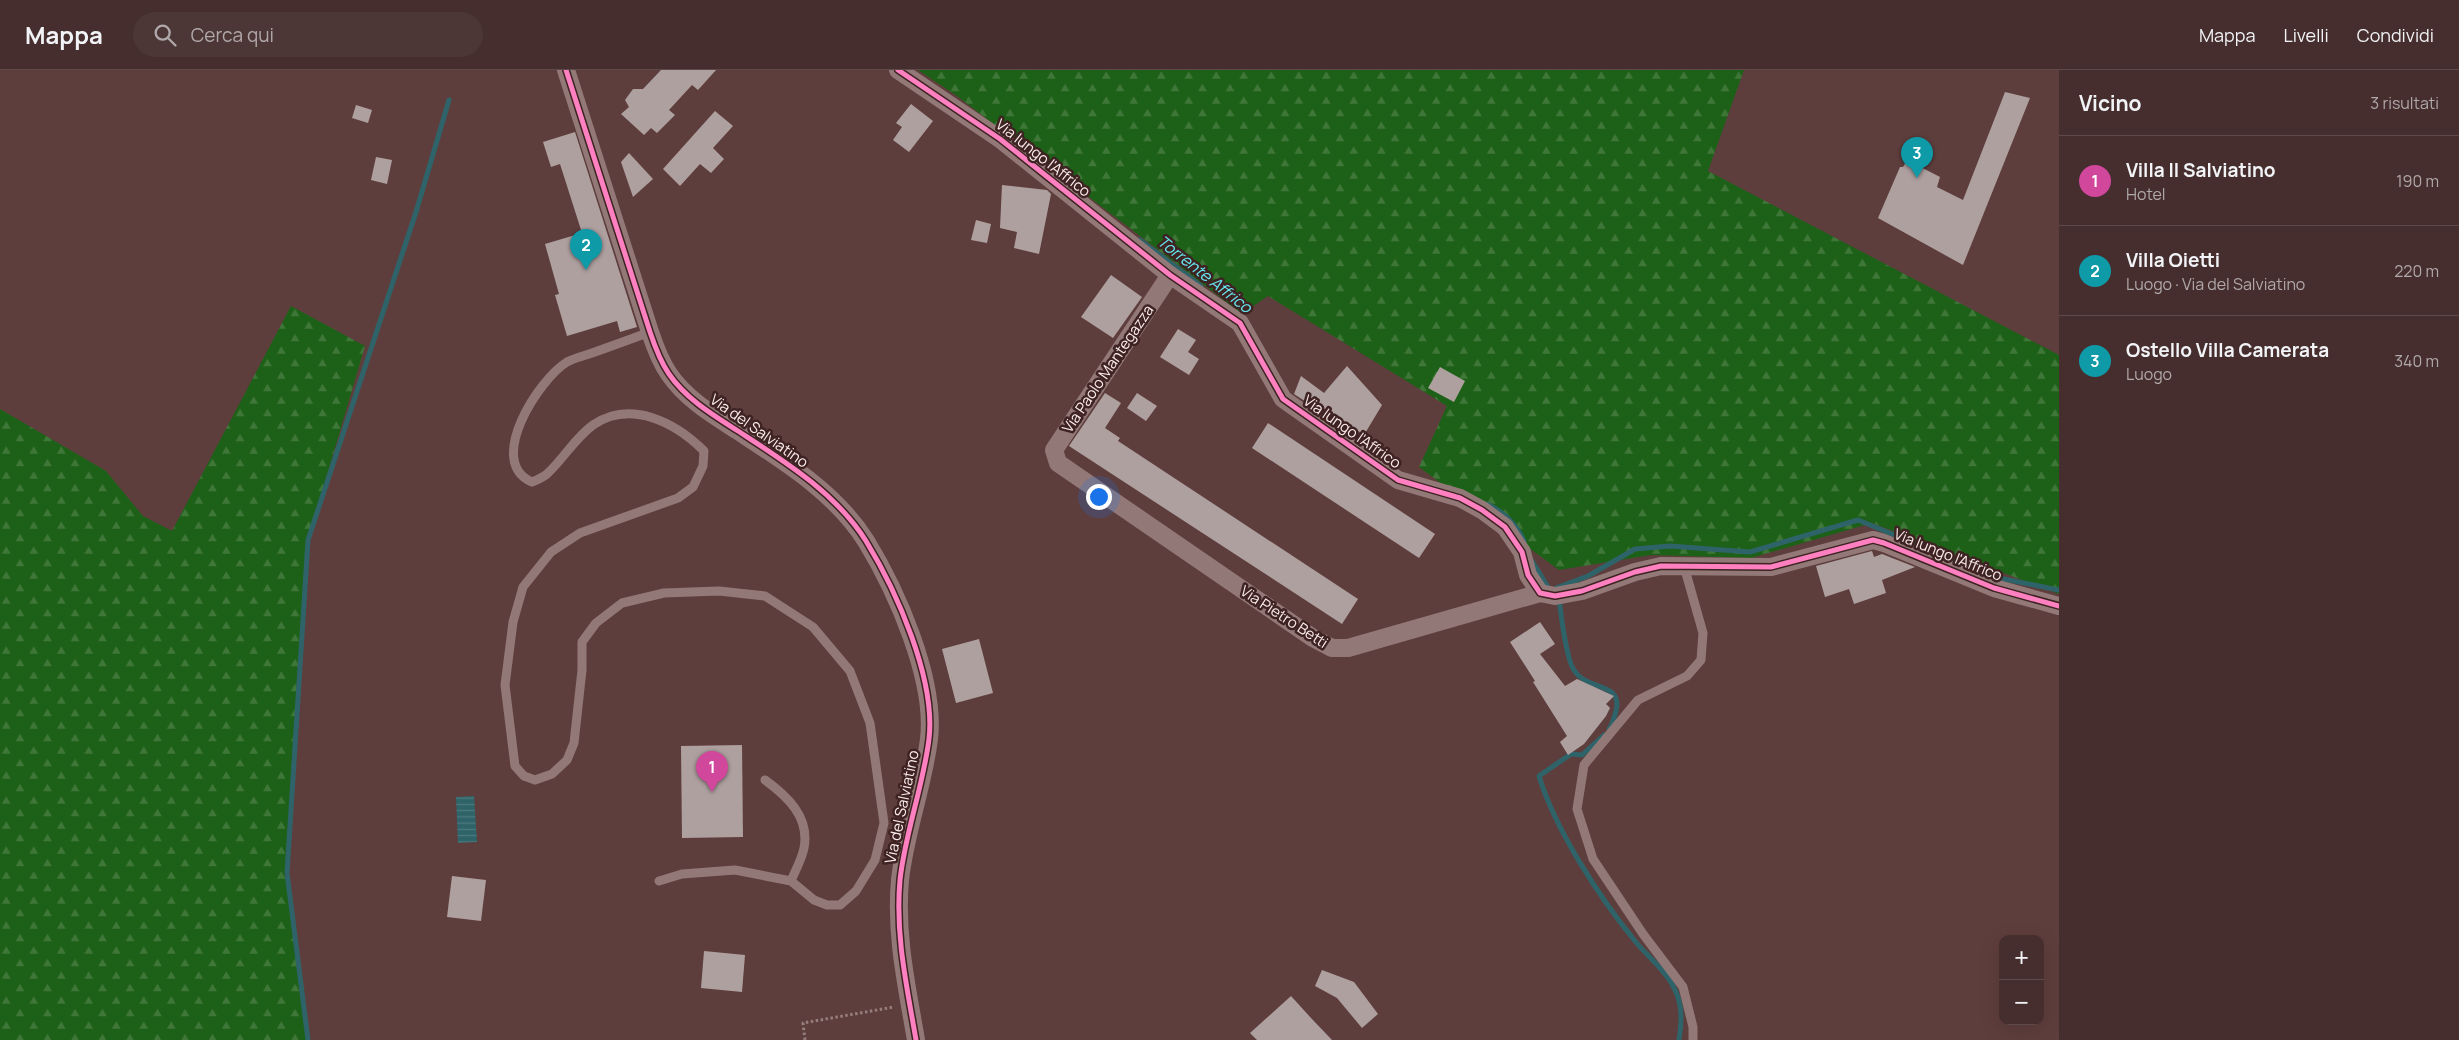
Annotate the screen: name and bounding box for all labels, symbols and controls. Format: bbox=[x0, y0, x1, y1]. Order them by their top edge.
search box bbox=[133, 12, 483, 57]
text: Mappa bbox=[25, 18, 103, 51]
icon: search bbox=[151, 21, 179, 49]
text: Cerca qui bbox=[191, 22, 274, 48]
text: Mappa bbox=[2199, 23, 2255, 47]
text: Livelli bbox=[2283, 23, 2329, 47]
text: Condividi bbox=[2357, 23, 2434, 47]
text: Vicino bbox=[2079, 89, 2142, 117]
text: 3 risultati bbox=[2370, 92, 2439, 114]
street label: Via lungo l'Affrico bbox=[992, 114, 1095, 201]
pin: 3 bbox=[1901, 137, 1933, 178]
text: Villa Il Salviatino bbox=[2126, 157, 2276, 183]
text: 1 bbox=[2091, 170, 2099, 192]
text: 190 m bbox=[2396, 170, 2439, 192]
text: Hotel bbox=[2126, 183, 2166, 205]
pin: 2 bbox=[570, 229, 602, 270]
water label: Torrente Affrico bbox=[1153, 230, 1258, 319]
text: Villa Oietti bbox=[2126, 247, 2220, 273]
text: 2 bbox=[2090, 260, 2100, 282]
text: 220 m bbox=[2394, 260, 2439, 282]
text: Luogo · Via del Salviatino bbox=[2126, 273, 2305, 295]
street label: Via Paolo Mantegazza bbox=[1057, 301, 1158, 437]
text: Ostello Villa Camerata bbox=[2126, 337, 2329, 363]
text: 3 bbox=[2090, 350, 2100, 372]
text: 340 m bbox=[2394, 350, 2439, 372]
text: Luogo bbox=[2126, 363, 2172, 385]
street label: Via del Salviatino bbox=[706, 389, 813, 472]
street label: Via lungo l'Affrico bbox=[1299, 390, 1406, 473]
your location bbox=[1086, 484, 1112, 510]
street label: Via lungo l'Affrico bbox=[1891, 523, 2006, 586]
street label: Via Pietro Betti bbox=[1236, 580, 1332, 653]
street label: Via del Salviatino bbox=[879, 748, 924, 866]
pin: 1 bbox=[696, 751, 728, 792]
map controls bbox=[1999, 935, 2044, 1025]
button: + bbox=[1999, 935, 2044, 980]
button: − bbox=[1999, 980, 2044, 1025]

